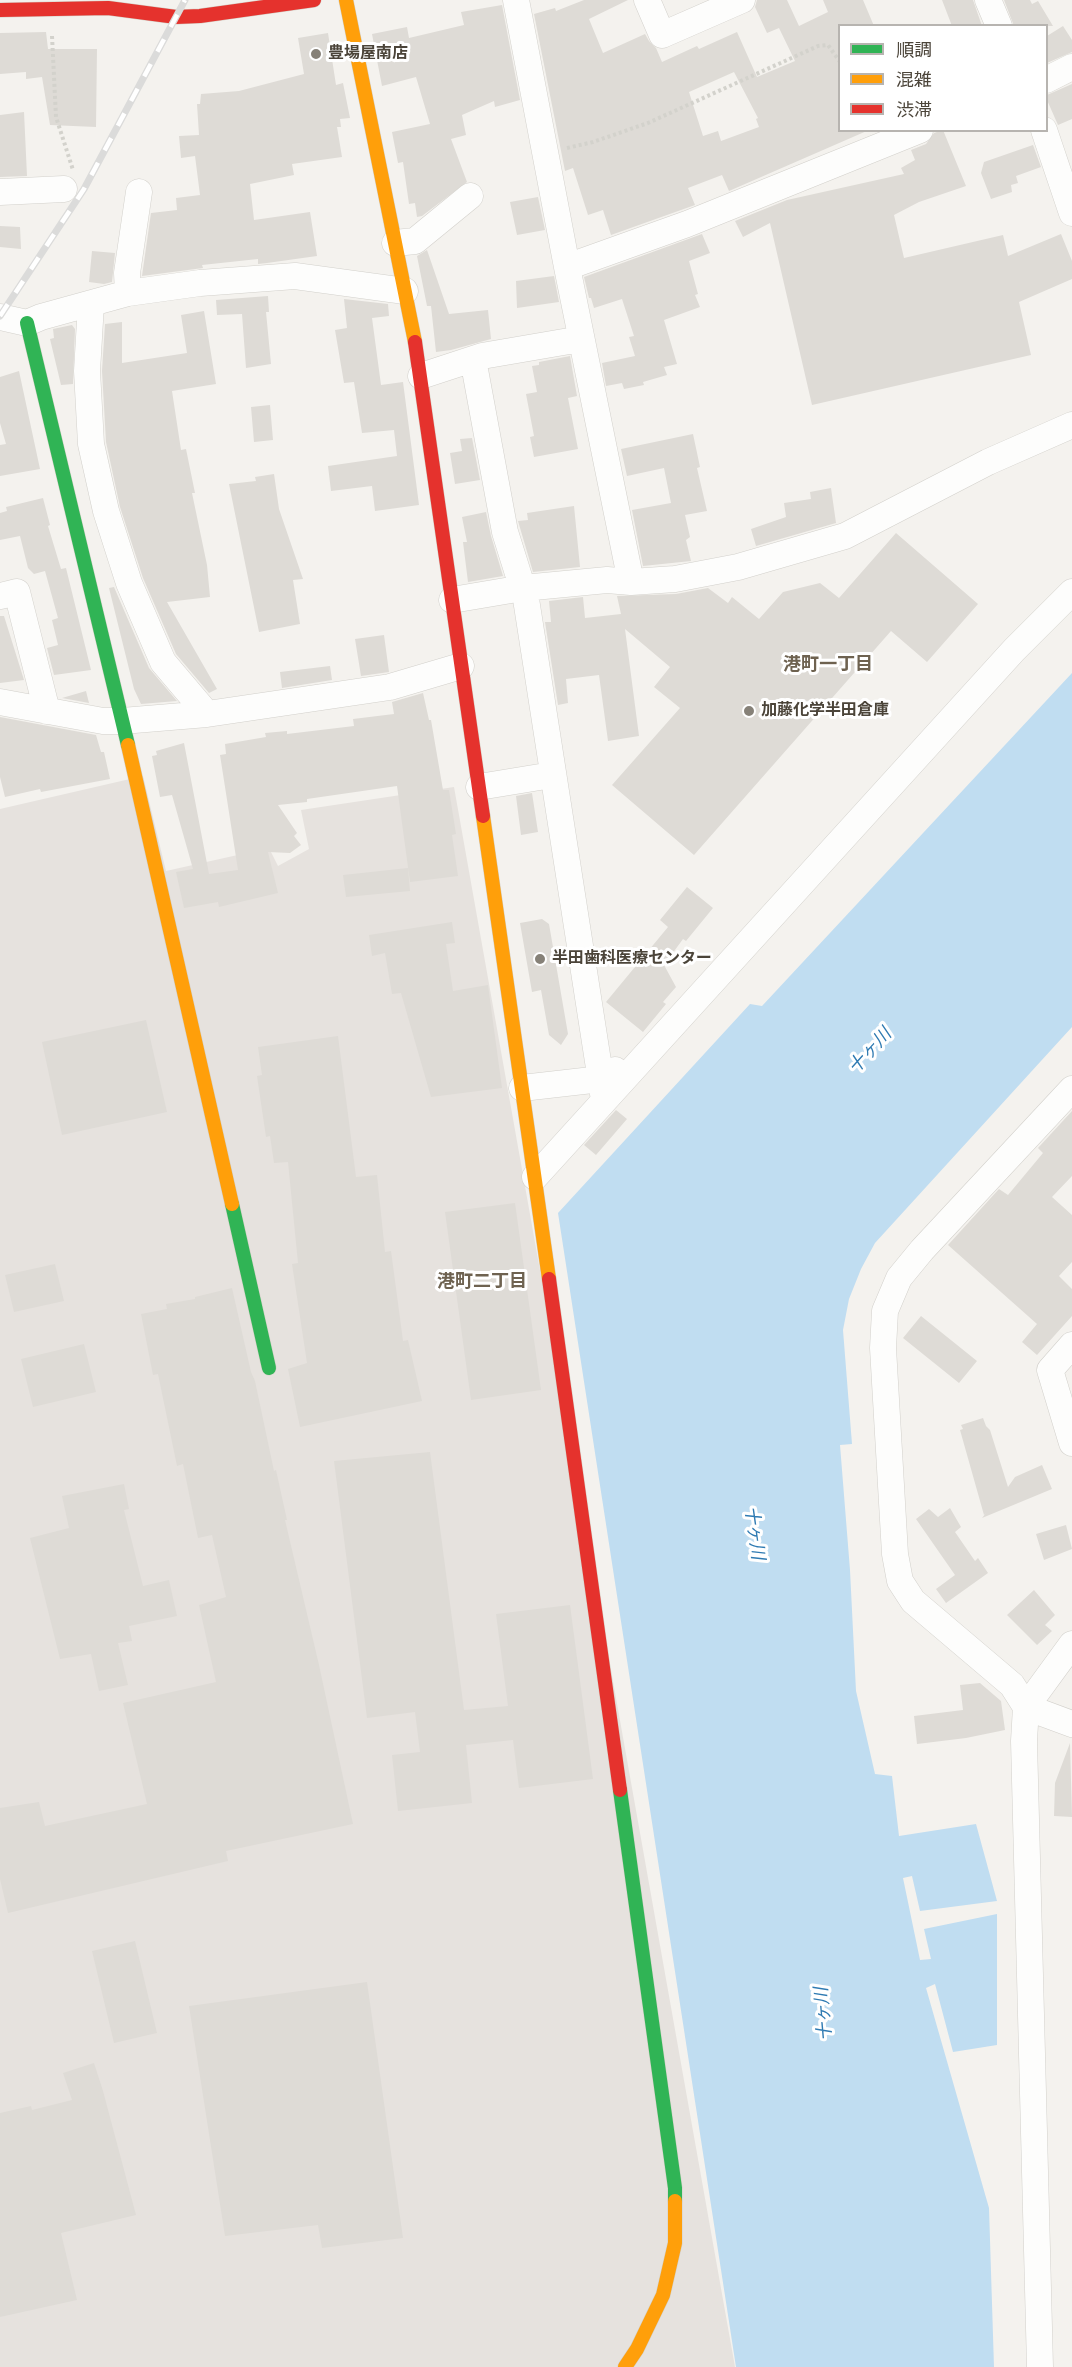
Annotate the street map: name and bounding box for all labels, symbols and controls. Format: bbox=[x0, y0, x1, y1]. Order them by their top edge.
legend bbox=[838, 24, 1048, 132]
text: 順調 bbox=[896, 38, 932, 63]
place label: 豊場屋南店 bbox=[328, 44, 408, 64]
marker: 豊場屋南店 bbox=[309, 47, 323, 61]
text: 混雑 bbox=[896, 68, 932, 93]
text: 渋滞 bbox=[896, 98, 932, 123]
district label: 港町一丁目 bbox=[783, 655, 873, 677]
place label: 加藤化学半田倉庫 bbox=[761, 701, 889, 721]
marker: 加藤化学半田倉庫 bbox=[742, 704, 756, 718]
place label: 半田歯科医療センター bbox=[552, 949, 712, 969]
marker: 半田歯科医療センター bbox=[533, 952, 547, 966]
water label: 十ヶ川 bbox=[845, 1025, 897, 1079]
district label: 港町二丁目 bbox=[437, 1272, 527, 1294]
water label: 十ヶ川 bbox=[739, 1505, 767, 1561]
water label: 十ヶ川 bbox=[812, 1986, 838, 2042]

